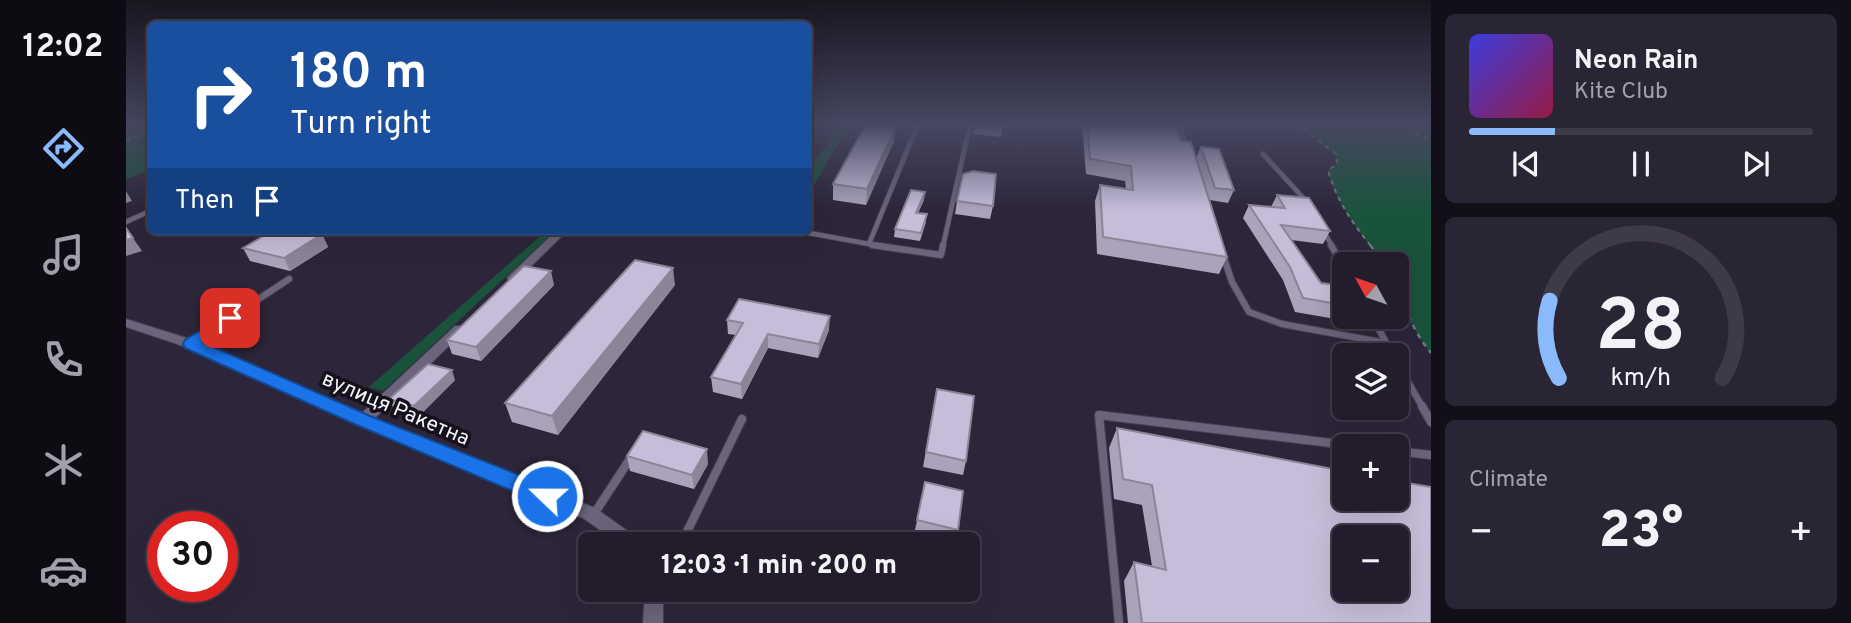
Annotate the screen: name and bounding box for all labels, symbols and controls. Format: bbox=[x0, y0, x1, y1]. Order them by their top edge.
text: 12:02 bbox=[23, 28, 103, 68]
text: 180 m bbox=[290, 44, 427, 106]
text: Neon Rain bbox=[1574, 45, 1699, 78]
icon: right bbox=[175, 49, 266, 140]
text: Kite Club bbox=[1574, 78, 1668, 107]
text: Turn right bbox=[290, 105, 432, 145]
icon: directions bbox=[39, 124, 88, 173]
icon: previous bbox=[1507, 145, 1545, 183]
icon: pause bbox=[1622, 145, 1660, 183]
icon: next bbox=[1737, 145, 1775, 183]
icon: arrive bbox=[248, 182, 286, 220]
text: Then bbox=[175, 185, 234, 218]
icon: music bbox=[39, 230, 88, 279]
north arrow bbox=[1332, 252, 1409, 329]
map controls bbox=[1332, 252, 1409, 602]
text: 28 bbox=[1596, 284, 1686, 376]
pin bbox=[200, 288, 260, 348]
icon: arrive bbox=[211, 299, 249, 337]
icon: phone bbox=[39, 335, 88, 384]
button: layers bbox=[1332, 343, 1409, 420]
text: km/h bbox=[1611, 362, 1671, 394]
street label: вулиця Ракетна bbox=[318, 366, 473, 453]
button: + bbox=[1332, 434, 1409, 511]
icon: climate bbox=[39, 440, 88, 489]
position arrow bbox=[510, 459, 584, 533]
text: Climate bbox=[1469, 466, 1548, 495]
text: 23° bbox=[1599, 500, 1683, 566]
text: − bbox=[1469, 510, 1494, 559]
text: + bbox=[1788, 510, 1813, 559]
speed limit sign: 30 bbox=[147, 511, 238, 602]
button: − bbox=[1332, 525, 1409, 602]
icon: car bbox=[39, 546, 88, 595]
text: 12:03 · 1 min · 200 m bbox=[661, 550, 897, 583]

